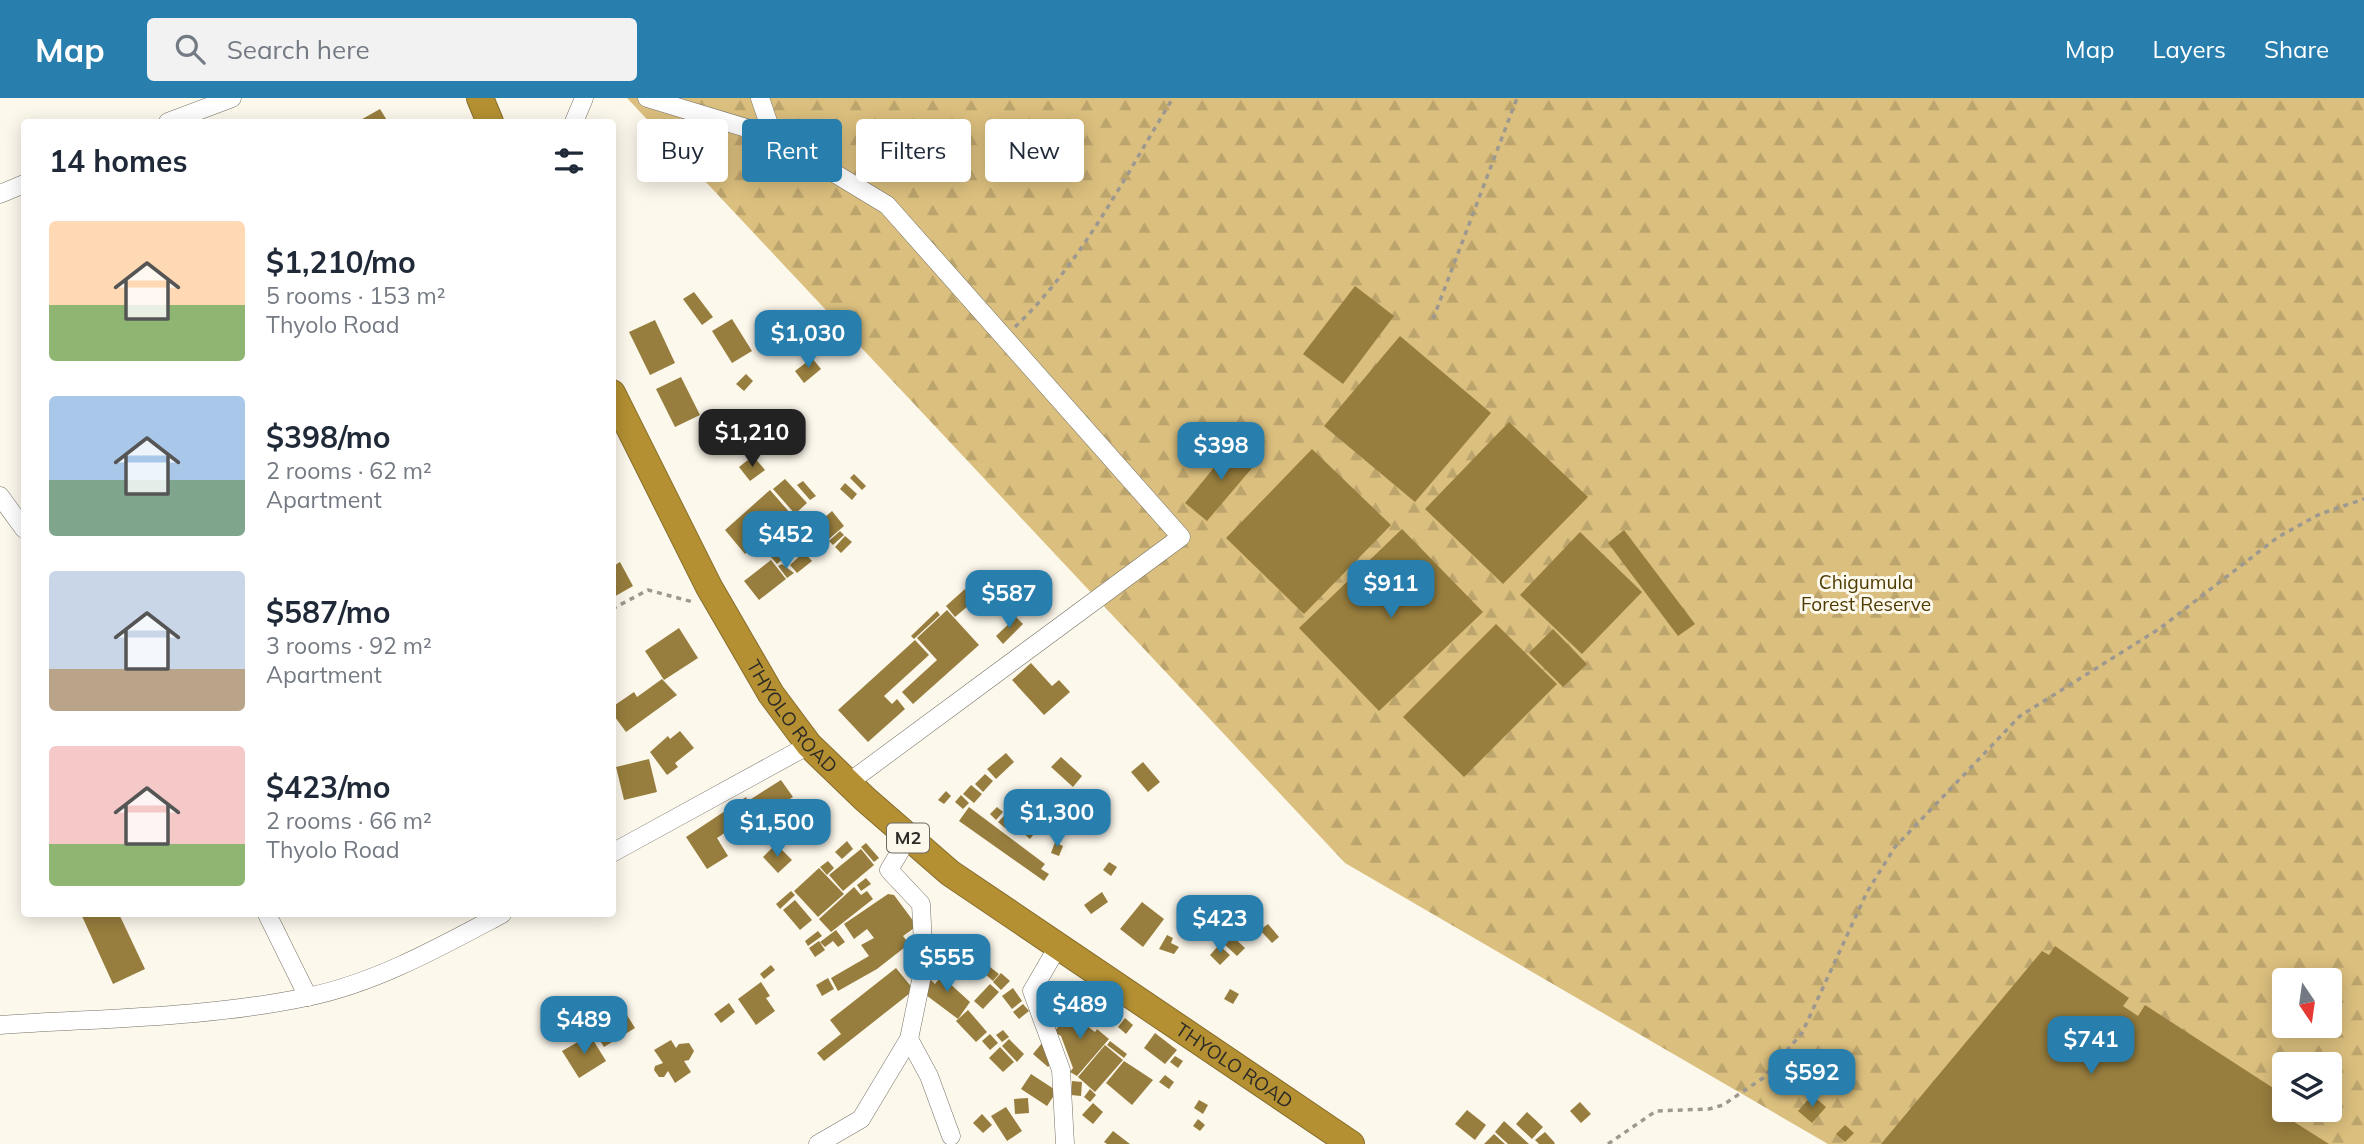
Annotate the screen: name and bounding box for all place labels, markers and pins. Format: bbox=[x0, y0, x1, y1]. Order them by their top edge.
pin: $1,030 bbox=[751, 310, 865, 370]
pin: $1,210 bbox=[695, 410, 809, 469]
pin: $398 bbox=[1180, 422, 1262, 482]
pin: $452 bbox=[745, 512, 827, 571]
pin: $911 bbox=[1350, 560, 1432, 620]
pin: $587 bbox=[968, 570, 1050, 630]
pin: $1,300 bbox=[1000, 790, 1114, 849]
pin: $1,500 bbox=[720, 800, 834, 859]
pin: $423 bbox=[1179, 896, 1261, 955]
pin: $555 bbox=[906, 934, 988, 994]
pin: $489 bbox=[1039, 982, 1121, 1041]
pin: $489 bbox=[543, 996, 625, 1056]
pin: $741 bbox=[2050, 1016, 2132, 1076]
pin: $592 bbox=[1771, 1049, 1853, 1109]

